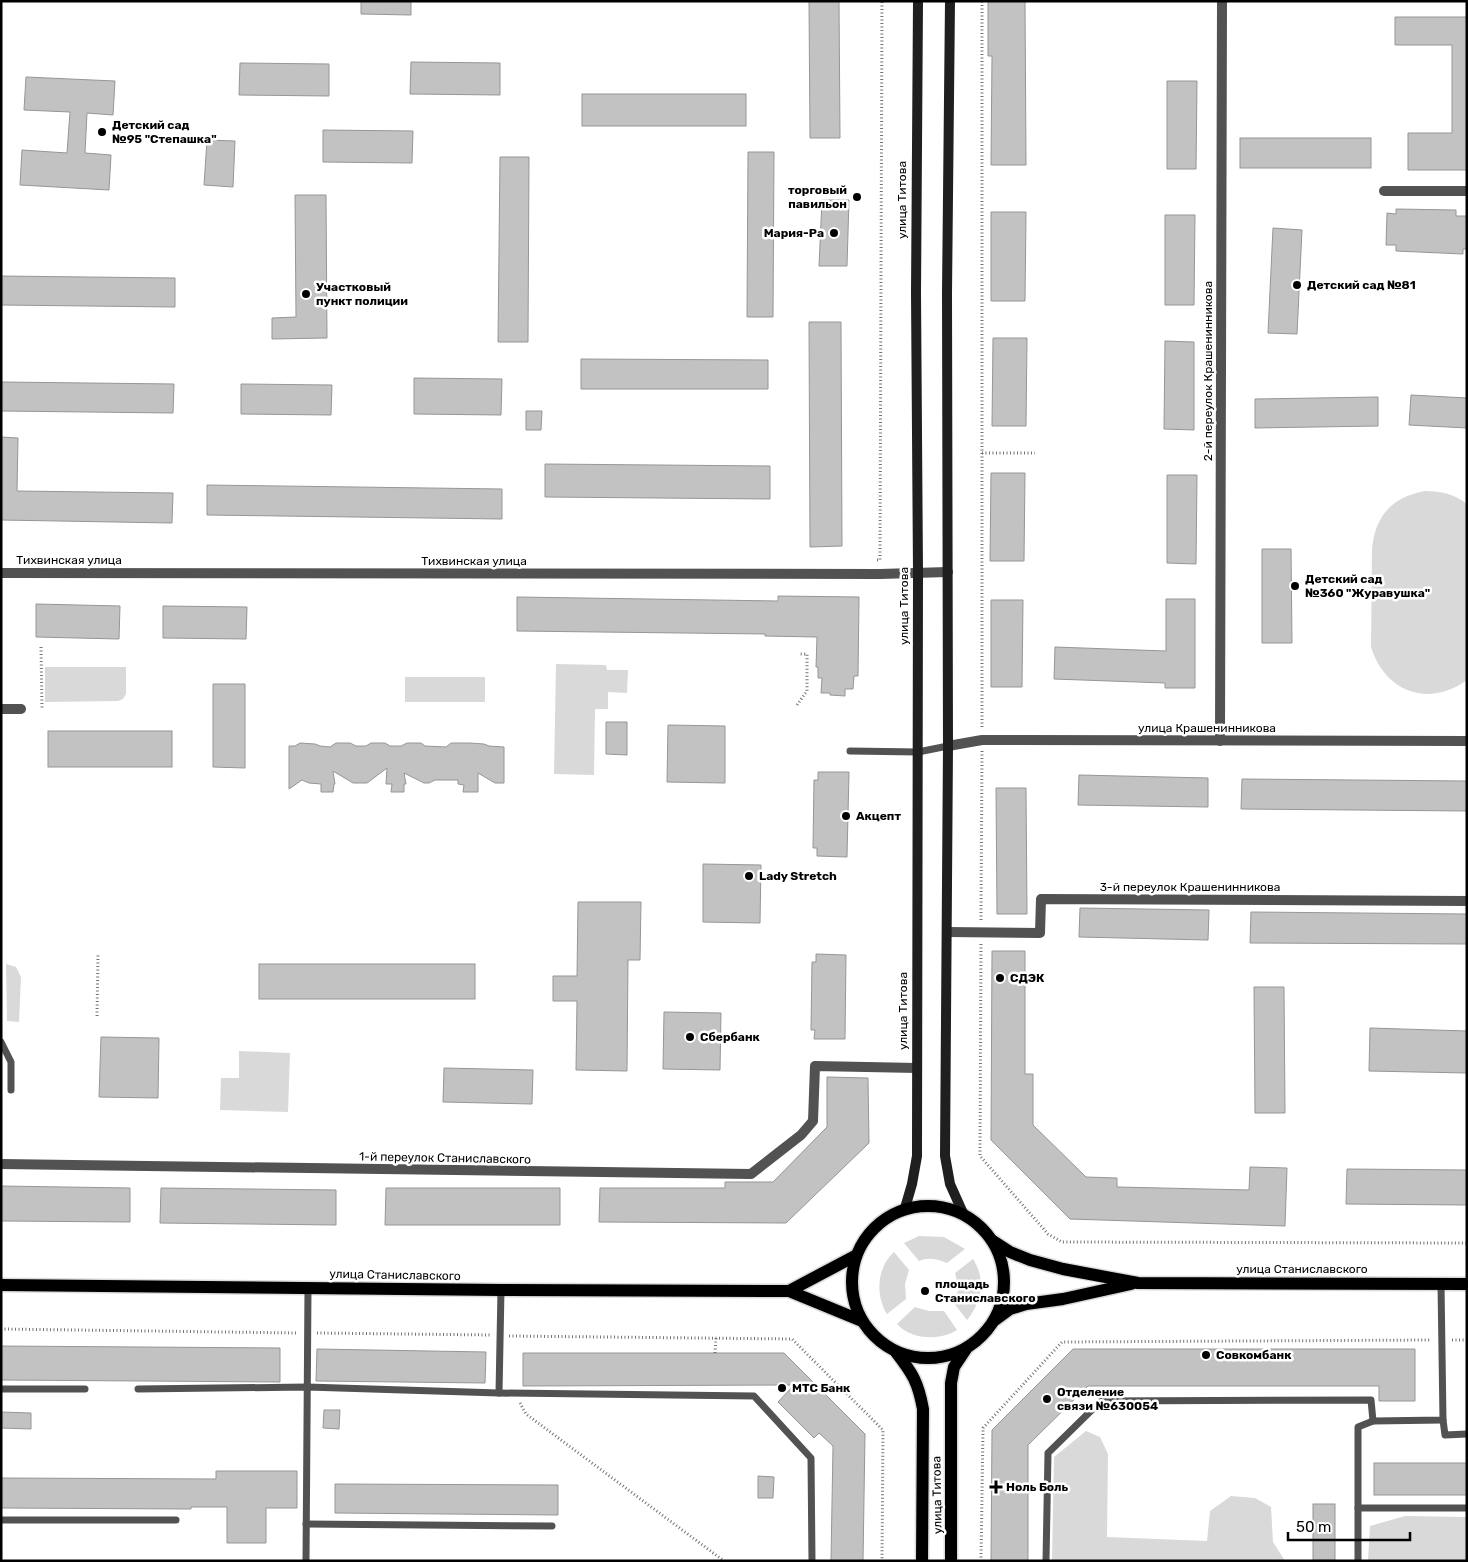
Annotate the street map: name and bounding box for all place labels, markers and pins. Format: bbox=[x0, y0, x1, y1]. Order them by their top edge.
place label: Детский сад №95 "Степашка" bbox=[112, 118, 217, 146]
marker: Детский сад №95 "Степашка" bbox=[96, 126, 108, 138]
place label: торговый павильон bbox=[788, 183, 847, 211]
marker: торговый павильон bbox=[851, 191, 863, 203]
place label: Мария-Ра bbox=[764, 226, 824, 240]
marker: Мария-Ра bbox=[828, 227, 840, 239]
place label: Детский сад №81 bbox=[1307, 278, 1416, 292]
marker: Детский сад №81 bbox=[1291, 279, 1303, 291]
place label: Участковый пункт полиции bbox=[316, 280, 408, 308]
marker: Участковый пункт полиции bbox=[300, 288, 312, 300]
place label: Детский сад №360 "Журавушка" bbox=[1305, 572, 1430, 600]
marker: Детский сад №360 "Журавушка" bbox=[1289, 580, 1301, 592]
place label: Акцепт bbox=[856, 809, 901, 823]
marker: Акцепт bbox=[840, 810, 852, 822]
place label: Lady Stretch bbox=[759, 869, 837, 883]
marker: Lady Stretch bbox=[743, 870, 755, 882]
place label: СДЭК bbox=[1010, 971, 1045, 985]
marker: СДЭК bbox=[994, 972, 1006, 984]
place label: Сбербанк bbox=[700, 1030, 761, 1044]
marker: Сбербанк bbox=[684, 1031, 696, 1043]
place label: площадь Станиславского bbox=[935, 1277, 1036, 1305]
marker: площадь Станиславского bbox=[919, 1285, 931, 1297]
place label: Совкомбанк bbox=[1216, 1348, 1292, 1362]
marker: Совкомбанк bbox=[1200, 1349, 1212, 1361]
place label: МТС Банк bbox=[792, 1381, 851, 1395]
marker: МТС Банк bbox=[776, 1382, 788, 1394]
place label: Отделение связи №630054 bbox=[1057, 1385, 1158, 1413]
marker: Отделение связи №630054 bbox=[1041, 1393, 1053, 1405]
place label: Ноль Боль bbox=[1006, 1480, 1069, 1494]
marker: Ноль Боль bbox=[990, 1481, 1002, 1493]

